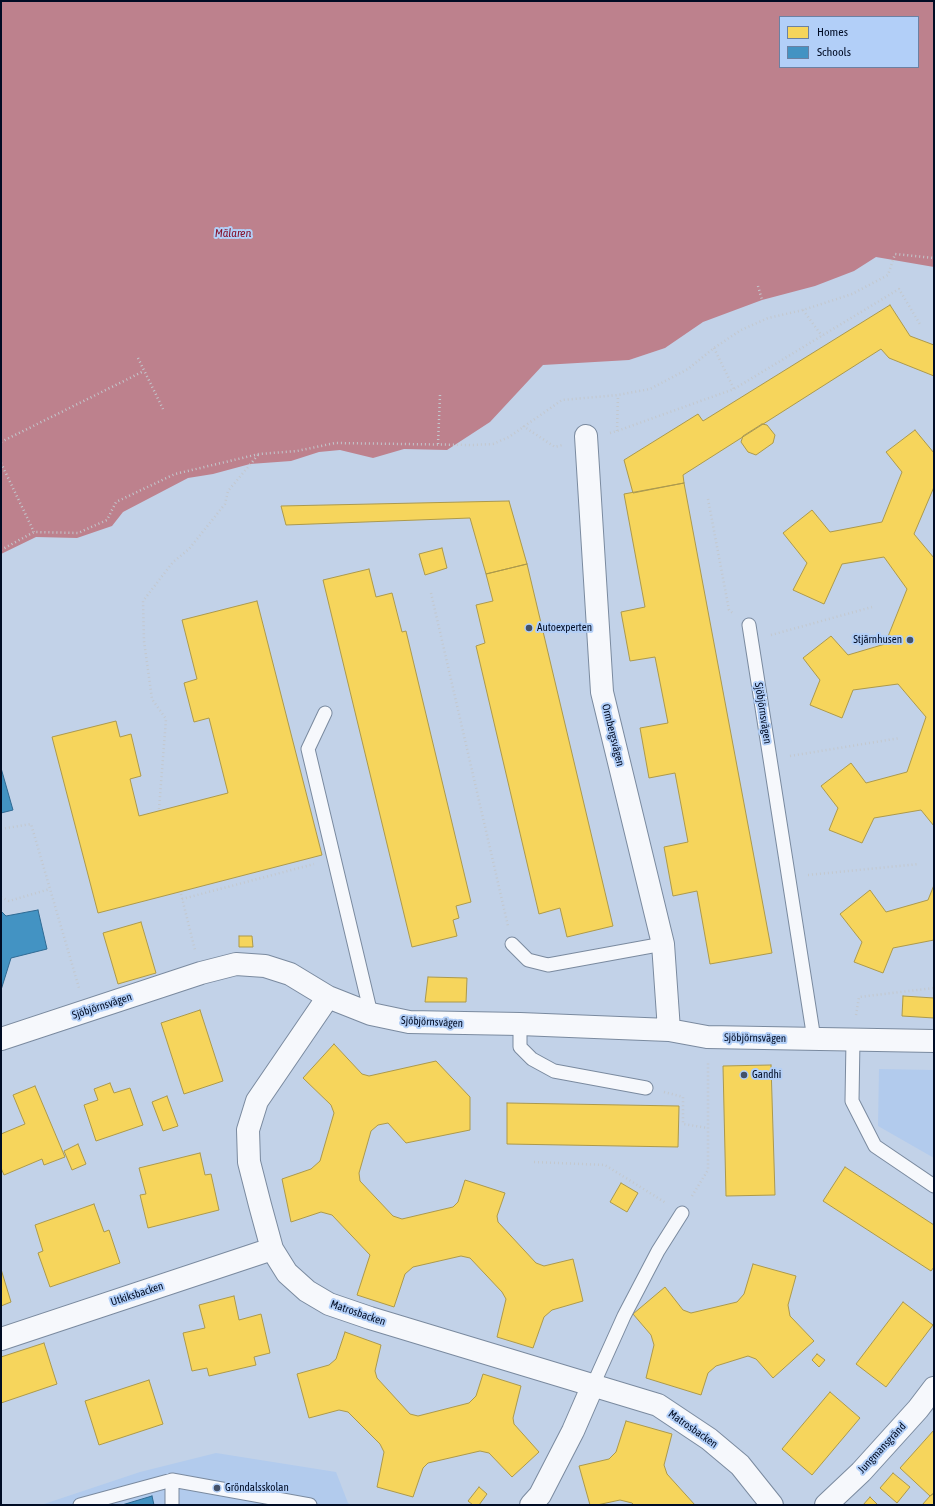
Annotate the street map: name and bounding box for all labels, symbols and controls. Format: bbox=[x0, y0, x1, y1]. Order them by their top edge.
legend bbox=[779, 16, 919, 68]
text: Homes bbox=[817, 25, 848, 39]
text: Schools bbox=[817, 45, 851, 59]
water label: Mälaren bbox=[215, 226, 251, 240]
place label: Autoexperten bbox=[537, 621, 592, 635]
marker: Autoexperten bbox=[524, 623, 534, 633]
place label: Stjärnhusen bbox=[853, 633, 902, 647]
marker: Stjärnhusen bbox=[905, 635, 915, 645]
street label: Sjöbjörnsvägen bbox=[752, 681, 774, 745]
street label: Ormbergsvägen bbox=[599, 702, 627, 768]
street label: Sjöbjörnsvägen bbox=[70, 990, 134, 1022]
street label: Sjöbjörnsvägen bbox=[401, 1014, 463, 1030]
street label: Sjöbjörnsvägen bbox=[724, 1031, 786, 1045]
place label: Gandhi bbox=[752, 1068, 781, 1082]
marker: Gandhi bbox=[739, 1070, 749, 1080]
street label: Utkiksbacken bbox=[109, 1279, 165, 1309]
street label: Matrosbacken bbox=[329, 1297, 387, 1329]
street label: Matrosbacken bbox=[666, 1407, 720, 1451]
street label: Jungmansgränd bbox=[855, 1420, 909, 1476]
place label: Gröndalsskolan bbox=[225, 1481, 289, 1495]
marker: Gröndalsskolan bbox=[212, 1483, 222, 1493]

